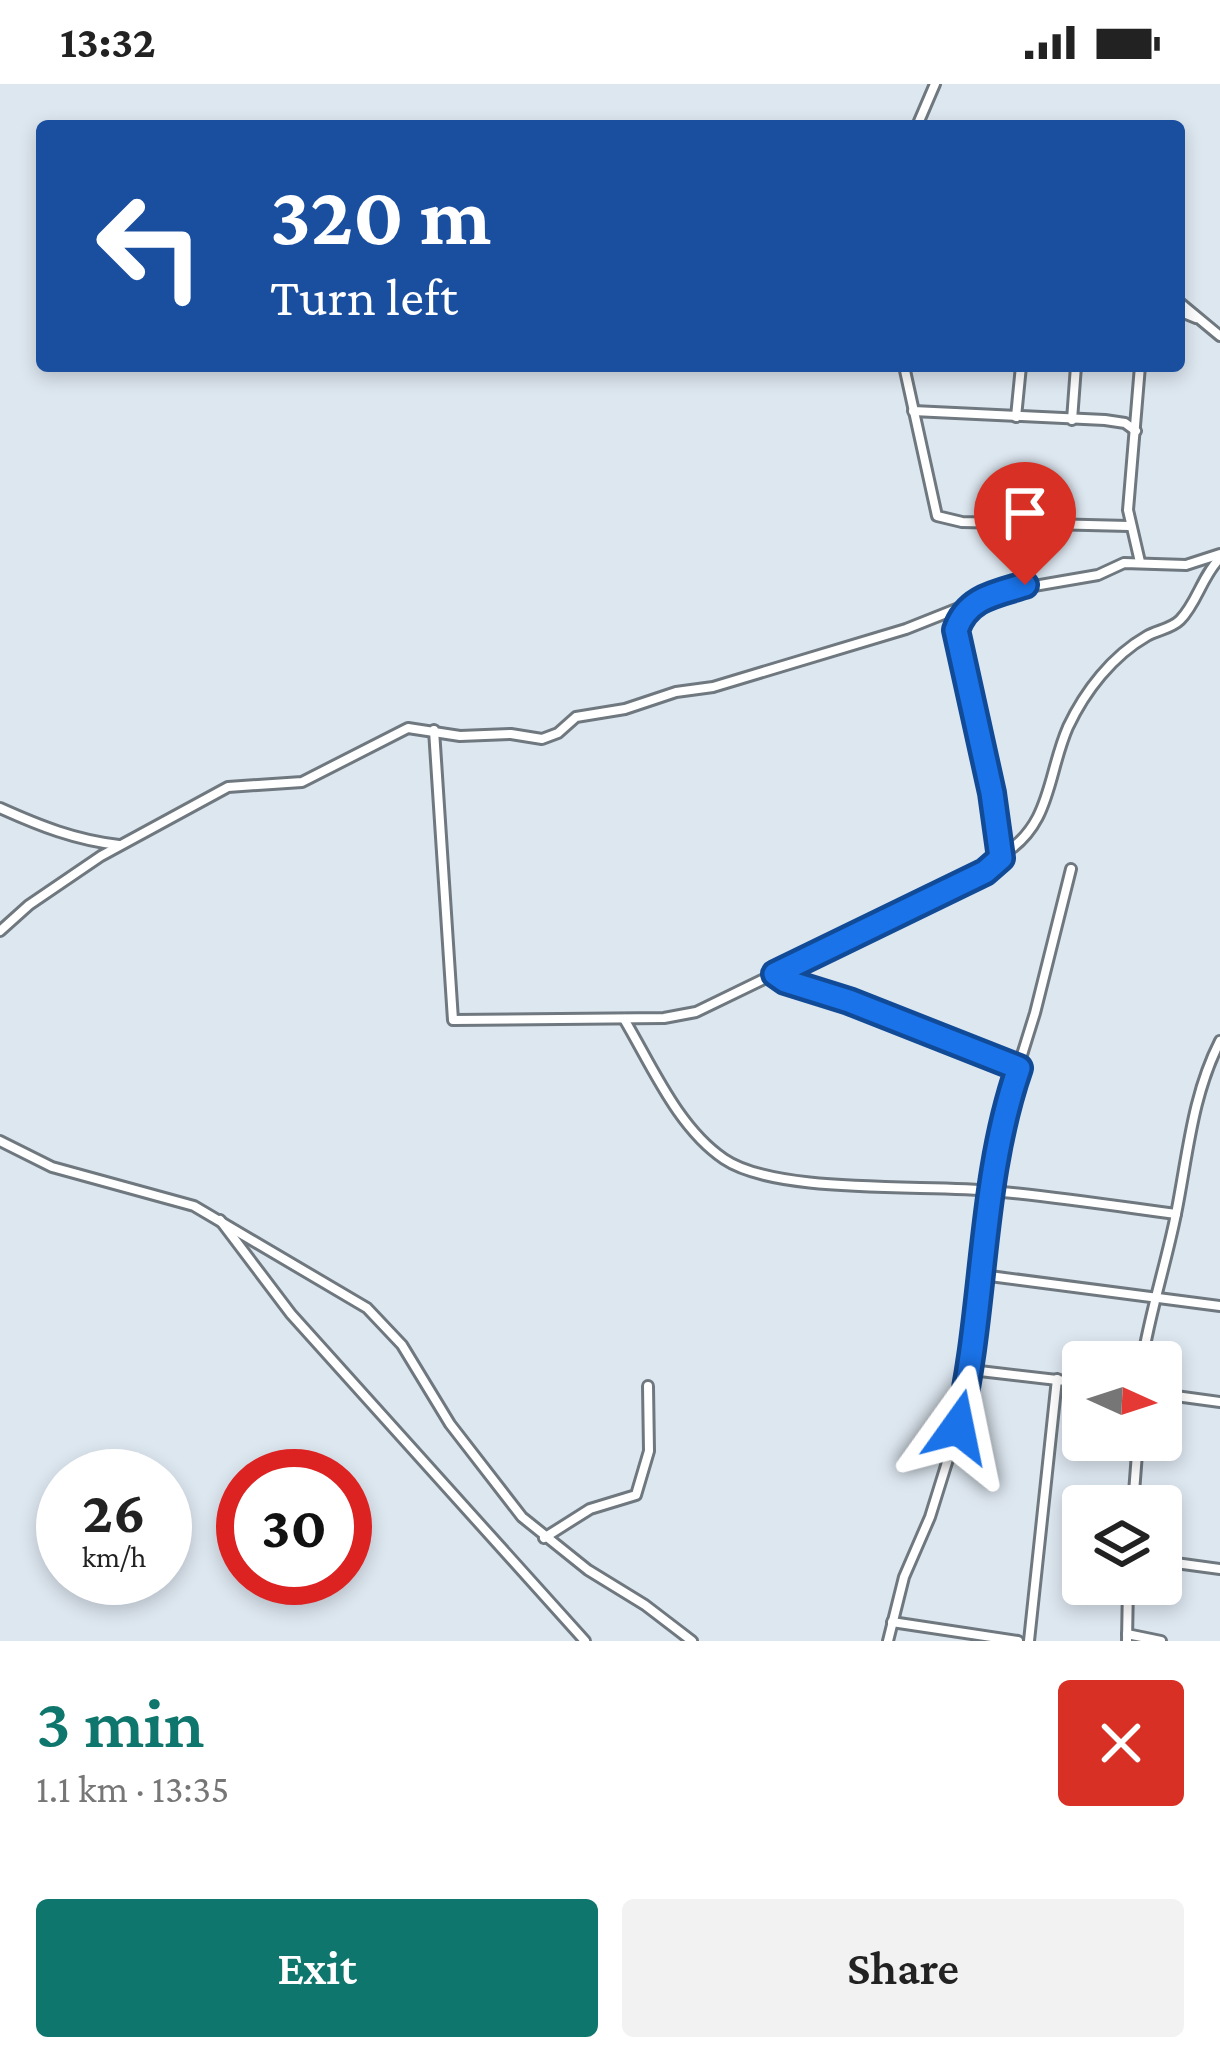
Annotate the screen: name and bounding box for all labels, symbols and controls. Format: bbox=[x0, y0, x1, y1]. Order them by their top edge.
text: 13:32 bbox=[60, 17, 156, 67]
icon: left bbox=[72, 168, 228, 324]
text: 320 m bbox=[270, 169, 491, 262]
text: Turn left bbox=[270, 267, 458, 327]
pin bbox=[974, 462, 1076, 585]
icon: arrive bbox=[992, 480, 1058, 546]
north arrow bbox=[1062, 1341, 1182, 1461]
map controls bbox=[1062, 1341, 1182, 1605]
position arrow bbox=[895, 1364, 1021, 1490]
speed limit sign: 30 bbox=[216, 1449, 372, 1605]
text: 26 bbox=[82, 1478, 146, 1545]
button: layers bbox=[1062, 1485, 1182, 1605]
text: km/h bbox=[82, 1540, 146, 1573]
button: close bbox=[1058, 1680, 1184, 1806]
text: 3 min bbox=[36, 1682, 205, 1762]
text: 1.1 km · 13:35 bbox=[36, 1767, 229, 1810]
button: Exit bbox=[36, 1899, 598, 2037]
button: Share bbox=[622, 1899, 1184, 2037]

